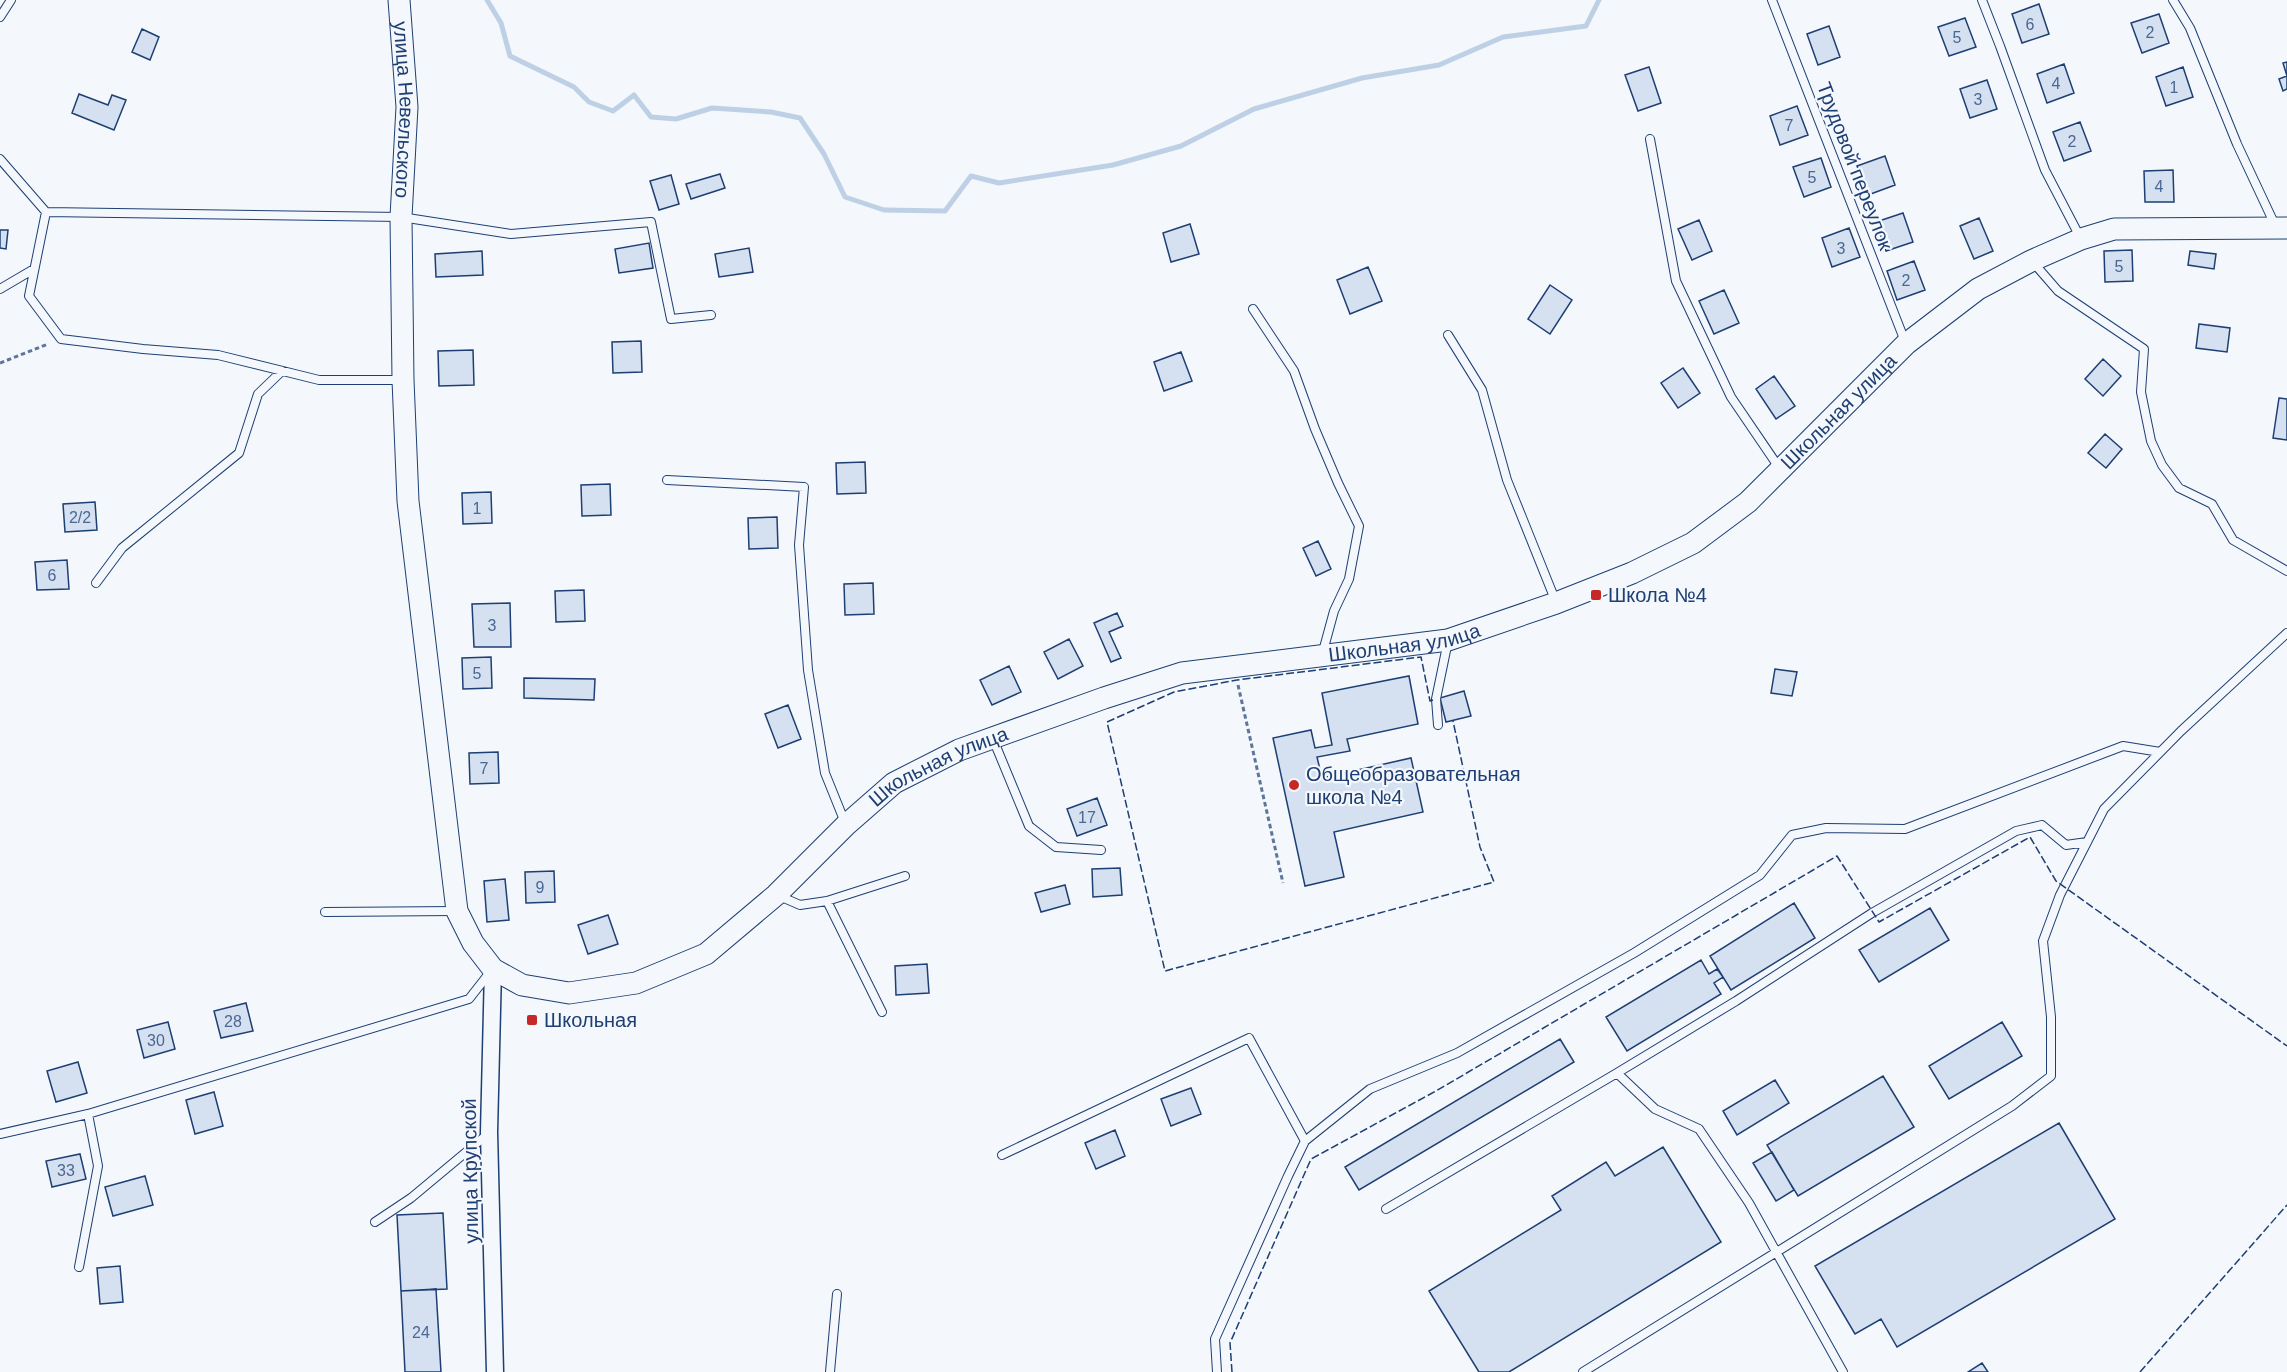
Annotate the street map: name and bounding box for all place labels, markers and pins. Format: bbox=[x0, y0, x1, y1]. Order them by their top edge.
place label: Школа №4 bbox=[1608, 584, 1707, 606]
marker: Школа №4 bbox=[1589, 588, 1603, 602]
place label: Общеобразовательная школа №4 bbox=[1306, 763, 1521, 808]
marker: Общеобразовательная школа №4 bbox=[1287, 778, 1301, 792]
place label: Школьная bbox=[544, 1009, 637, 1031]
marker: Школьная bbox=[525, 1013, 539, 1027]

